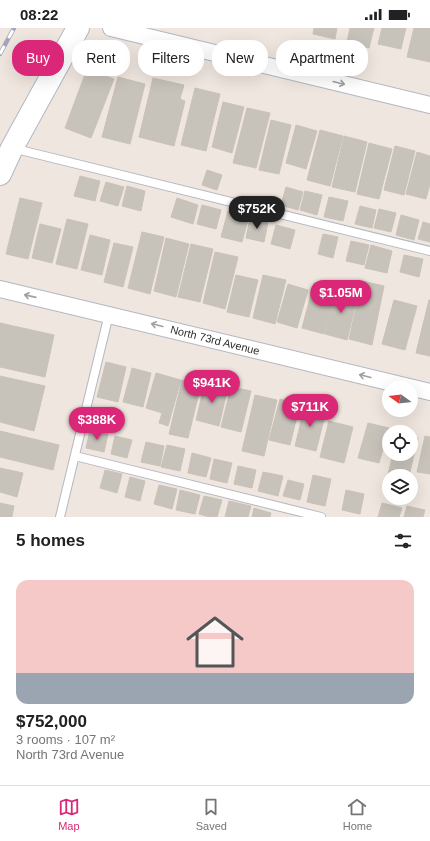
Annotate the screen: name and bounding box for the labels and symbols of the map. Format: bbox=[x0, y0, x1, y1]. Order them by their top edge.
one-way arrow bbox=[333, 80, 346, 88]
pin: $752K bbox=[229, 196, 285, 230]
pin: $1.05M bbox=[308, 280, 374, 314]
one-way arrow bbox=[24, 291, 37, 299]
one-way arrow bbox=[151, 321, 164, 329]
street label: North 73rd Avenue bbox=[169, 323, 261, 357]
pin: $941K bbox=[184, 370, 240, 404]
one-way arrow bbox=[359, 372, 372, 379]
north arrow bbox=[382, 381, 418, 417]
pin: $711K bbox=[282, 394, 338, 428]
pin: $388K bbox=[69, 407, 125, 441]

